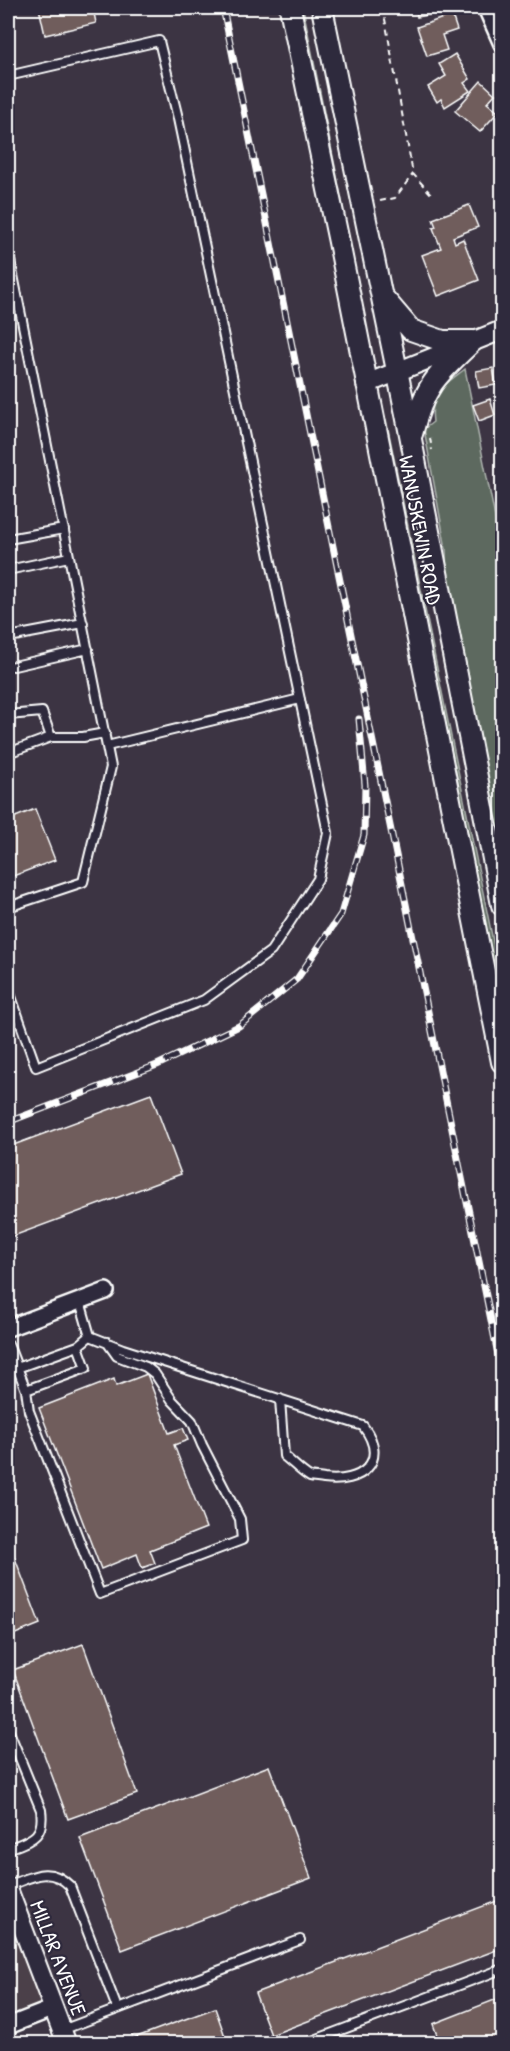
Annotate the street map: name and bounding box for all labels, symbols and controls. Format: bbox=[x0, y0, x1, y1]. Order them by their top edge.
street label: WANUSKEWIN ROAD bbox=[392, 453, 449, 607]
street label: MILLAR AVENUE bbox=[23, 1896, 94, 2020]

